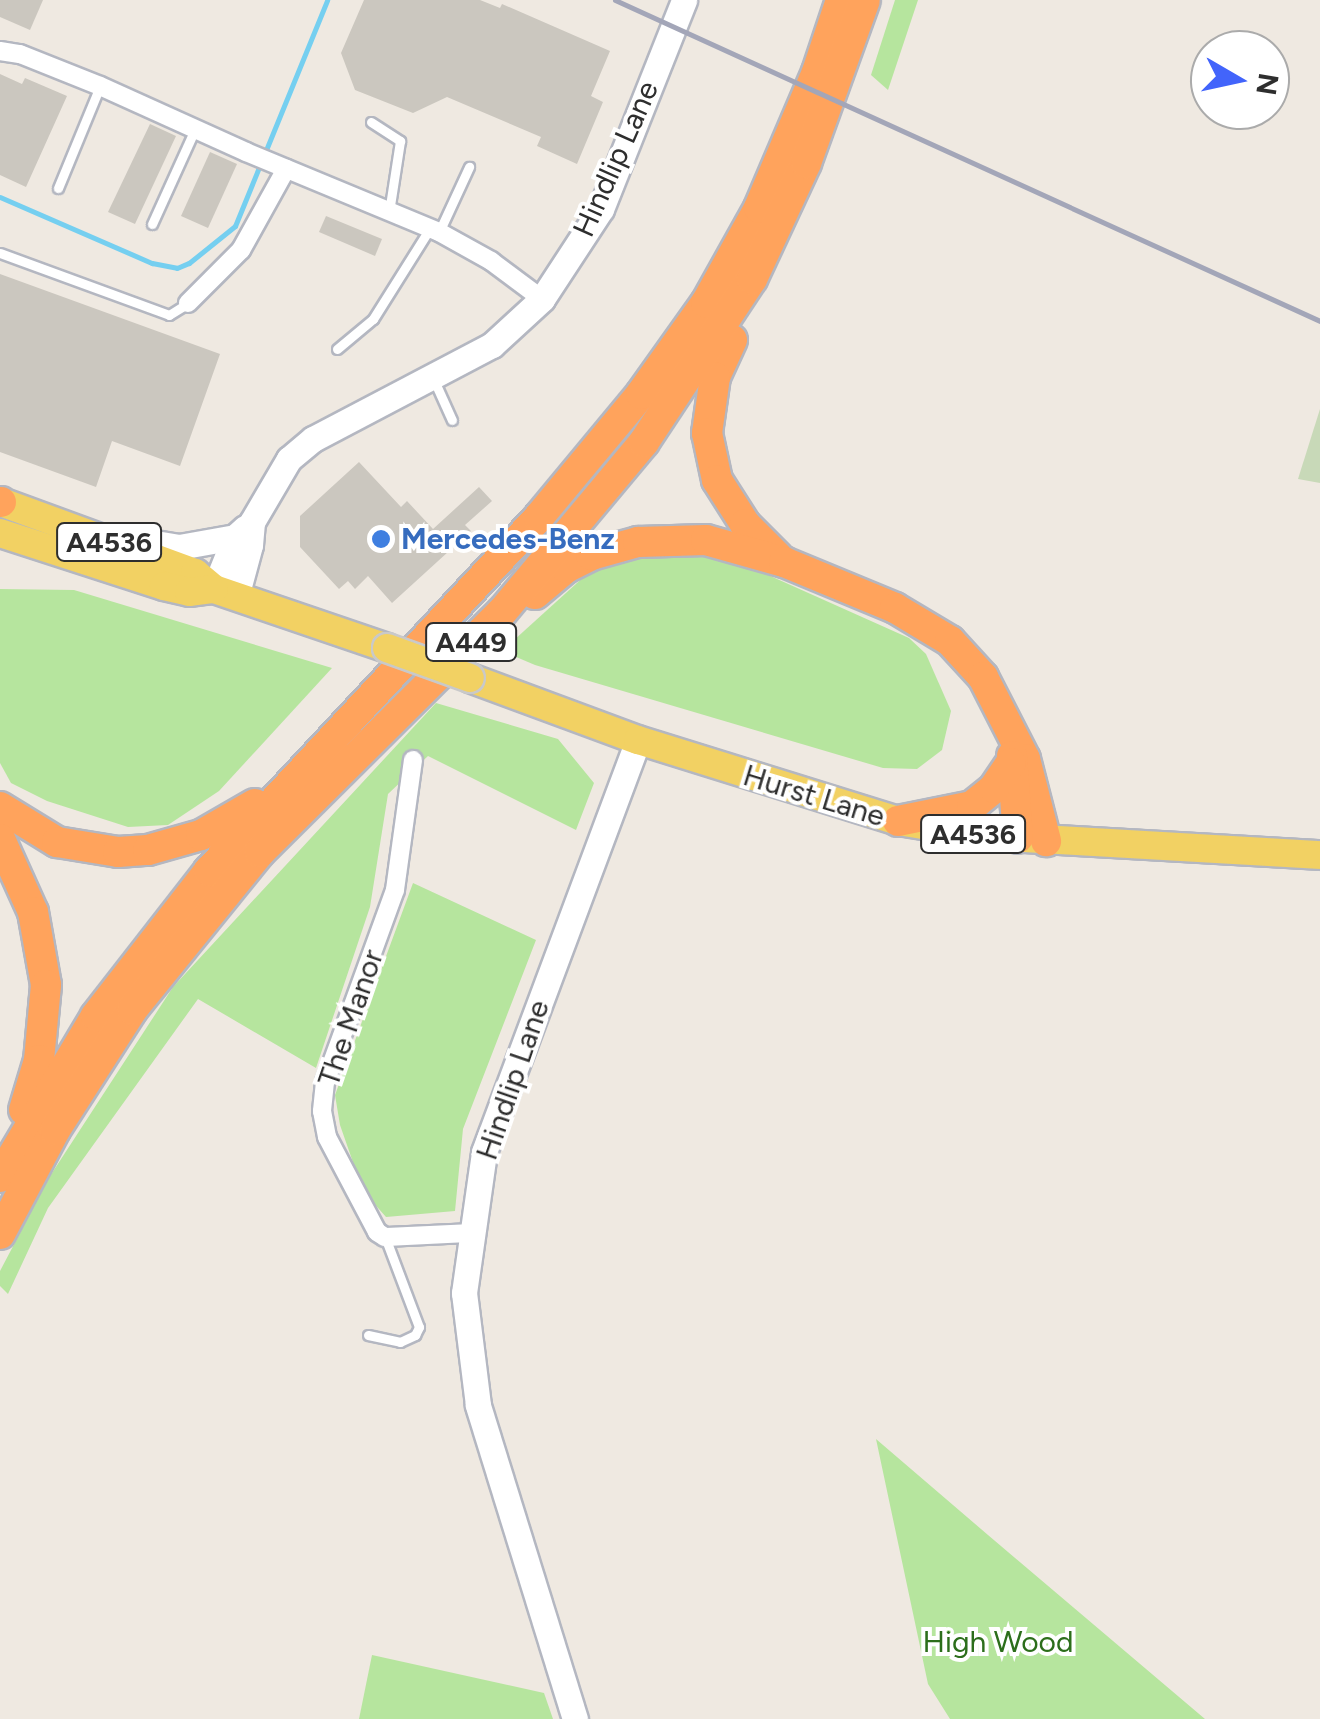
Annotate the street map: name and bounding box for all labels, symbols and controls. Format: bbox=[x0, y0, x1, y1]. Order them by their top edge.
north arrow bbox=[1190, 30, 1290, 130]
text: N bbox=[1249, 71, 1286, 98]
street label: Hindlip Lane bbox=[566, 76, 666, 242]
road number: A4536 bbox=[54, 519, 164, 565]
place label: Mercedes-Benz bbox=[401, 521, 615, 557]
marker: Mercedes-Benz bbox=[370, 528, 392, 550]
road number: A449 bbox=[424, 619, 518, 665]
street label: Hurst Lane bbox=[739, 757, 889, 835]
road number: A4536 bbox=[918, 811, 1028, 857]
street label: The Manor bbox=[311, 945, 391, 1091]
street label: Hindlip Lane bbox=[469, 995, 557, 1165]
park label: High Wood bbox=[922, 1624, 1074, 1660]

